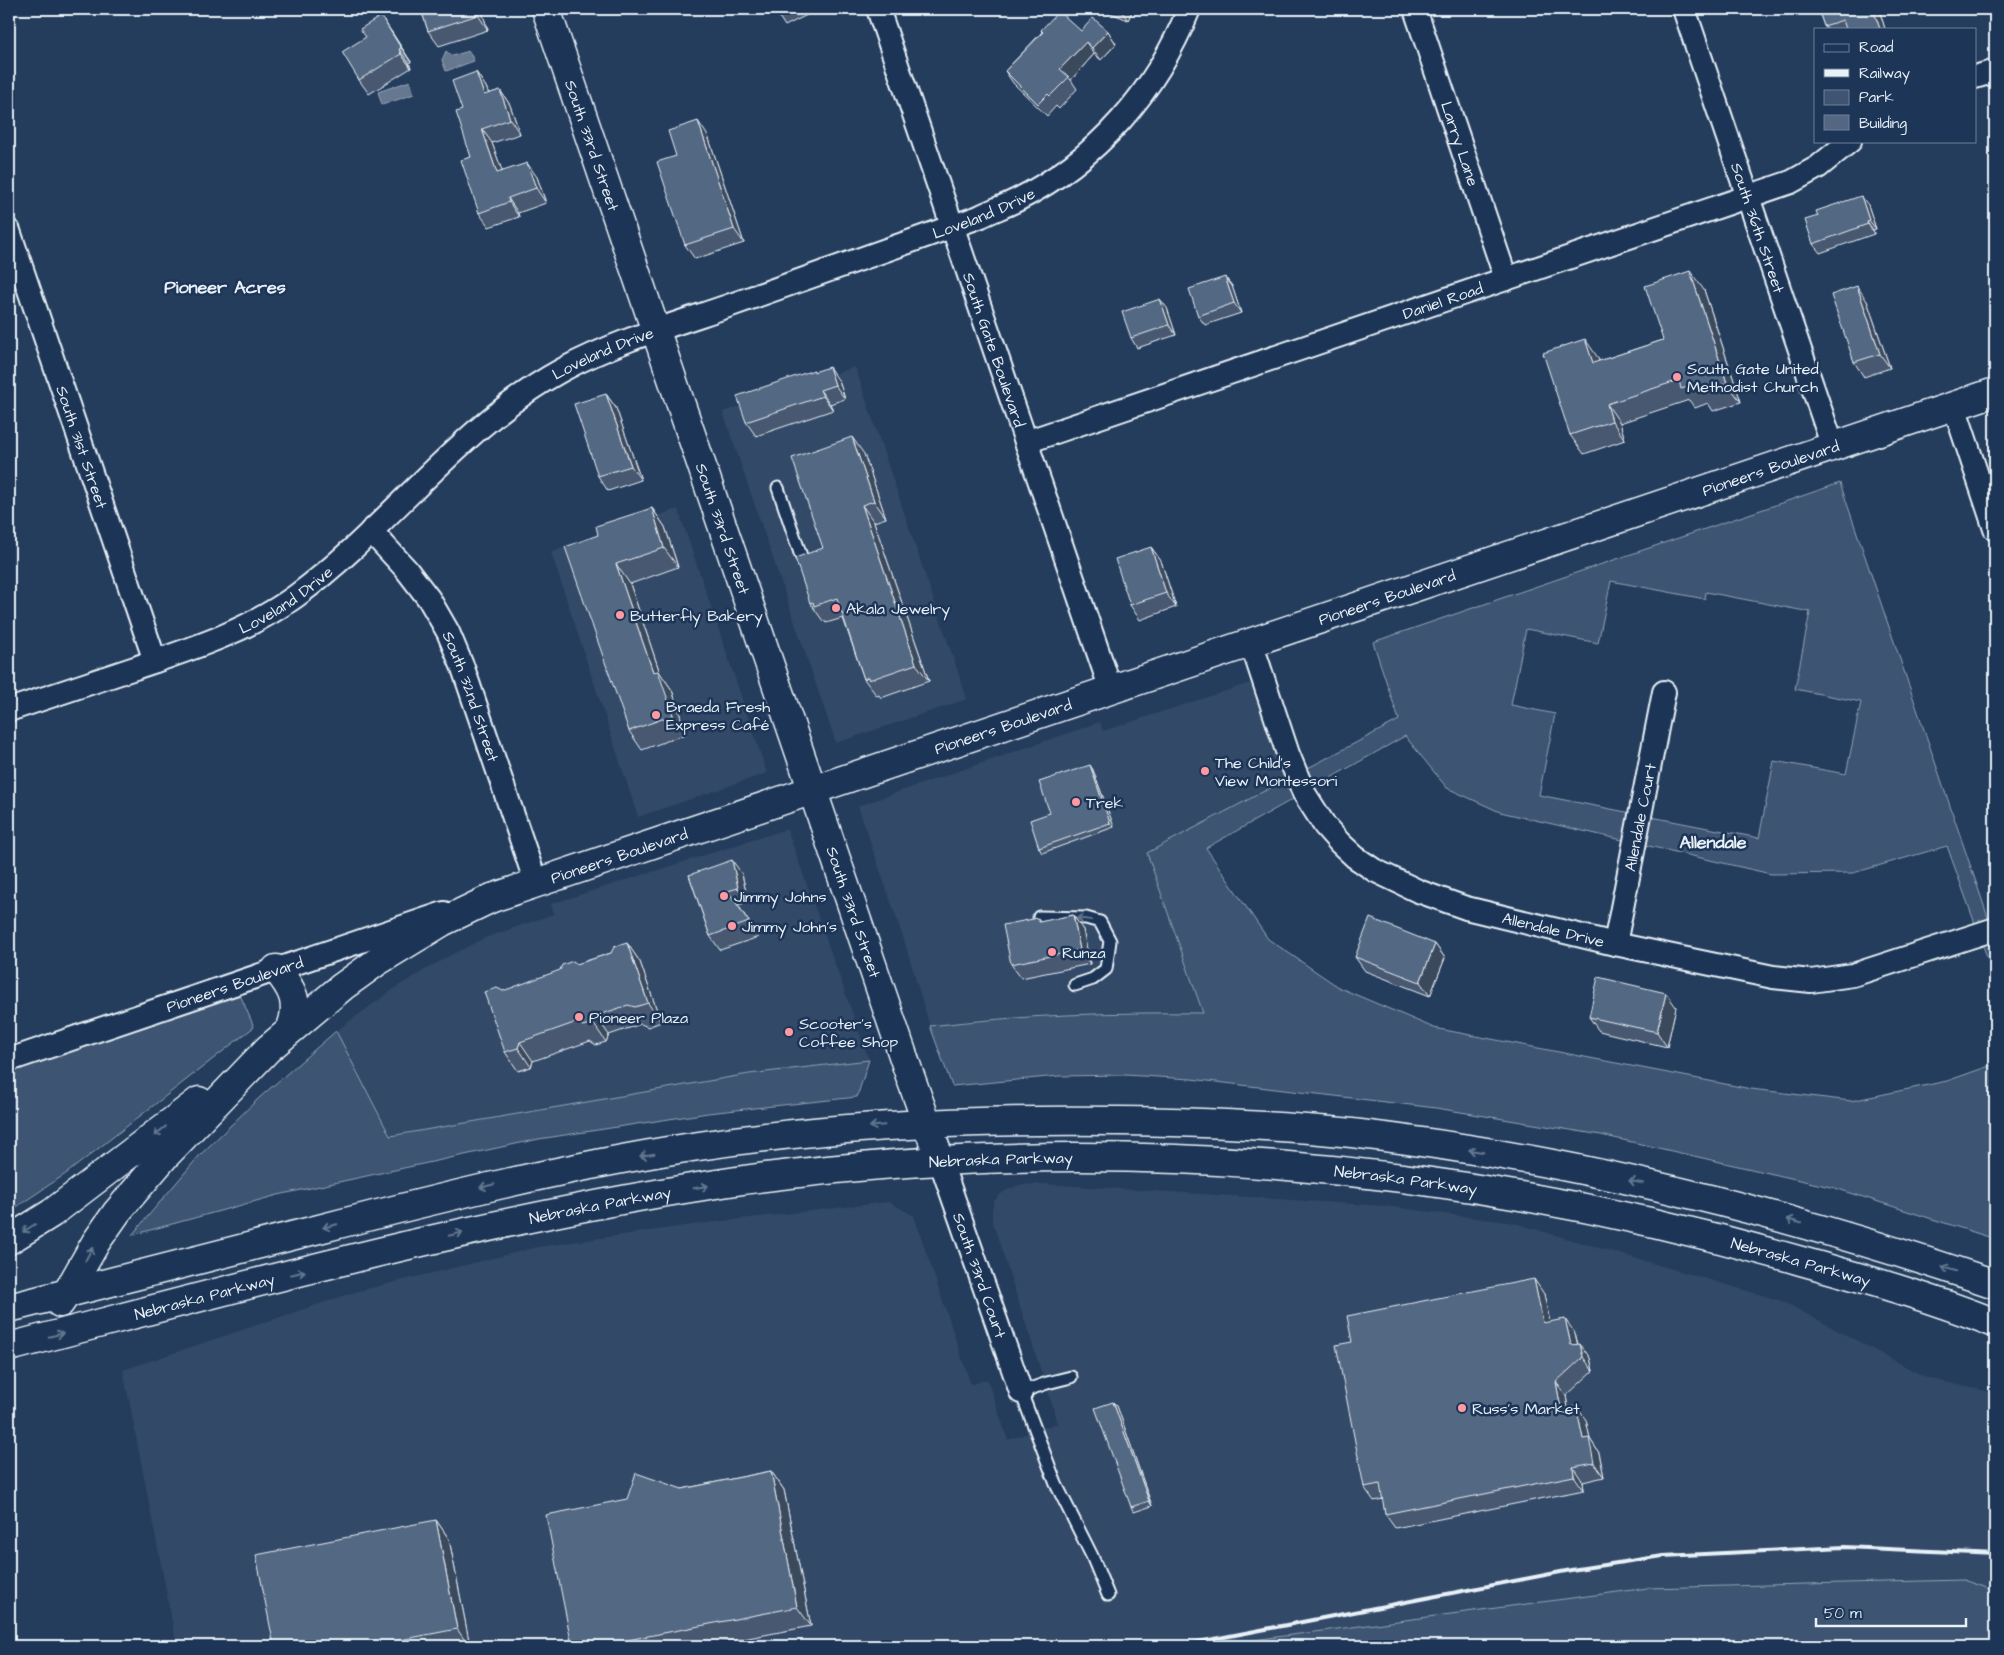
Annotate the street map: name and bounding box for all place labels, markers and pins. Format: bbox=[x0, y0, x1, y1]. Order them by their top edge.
place label: South Gate United Methodist Church bbox=[1687, 358, 1819, 398]
marker: South Gate United Methodist Church bbox=[1671, 371, 1683, 383]
place label: Akala Jewelry bbox=[846, 598, 950, 621]
marker: Akala Jewelry bbox=[830, 602, 842, 614]
place label: Butterfly Bakery bbox=[630, 605, 763, 628]
marker: Butterfly Bakery bbox=[614, 609, 626, 621]
place label: Braeda Fresh Express Café bbox=[666, 696, 770, 736]
marker: Braeda Fresh Express Café bbox=[650, 709, 662, 721]
place label: The Child's View Montessori bbox=[1215, 752, 1338, 792]
marker: The Child's View Montessori bbox=[1199, 765, 1211, 777]
place label: Trek bbox=[1086, 792, 1123, 814]
marker: Trek bbox=[1070, 796, 1082, 808]
place label: Jimmy Johns bbox=[734, 886, 826, 909]
marker: Jimmy Johns bbox=[718, 890, 730, 902]
place label: Jimmy John's bbox=[742, 916, 837, 939]
marker: Jimmy John's bbox=[726, 920, 738, 932]
place label: Runza bbox=[1062, 942, 1106, 964]
marker: Runza bbox=[1046, 946, 1058, 958]
place label: Pioneer Plaza bbox=[589, 1007, 688, 1029]
marker: Pioneer Plaza bbox=[573, 1011, 585, 1023]
place label: Scooter's Coffee Shop bbox=[799, 1013, 898, 1053]
marker: Scooter's Coffee Shop bbox=[783, 1026, 795, 1038]
place label: Russ's Market bbox=[1472, 1398, 1580, 1420]
marker: Russ's Market bbox=[1456, 1402, 1468, 1414]

